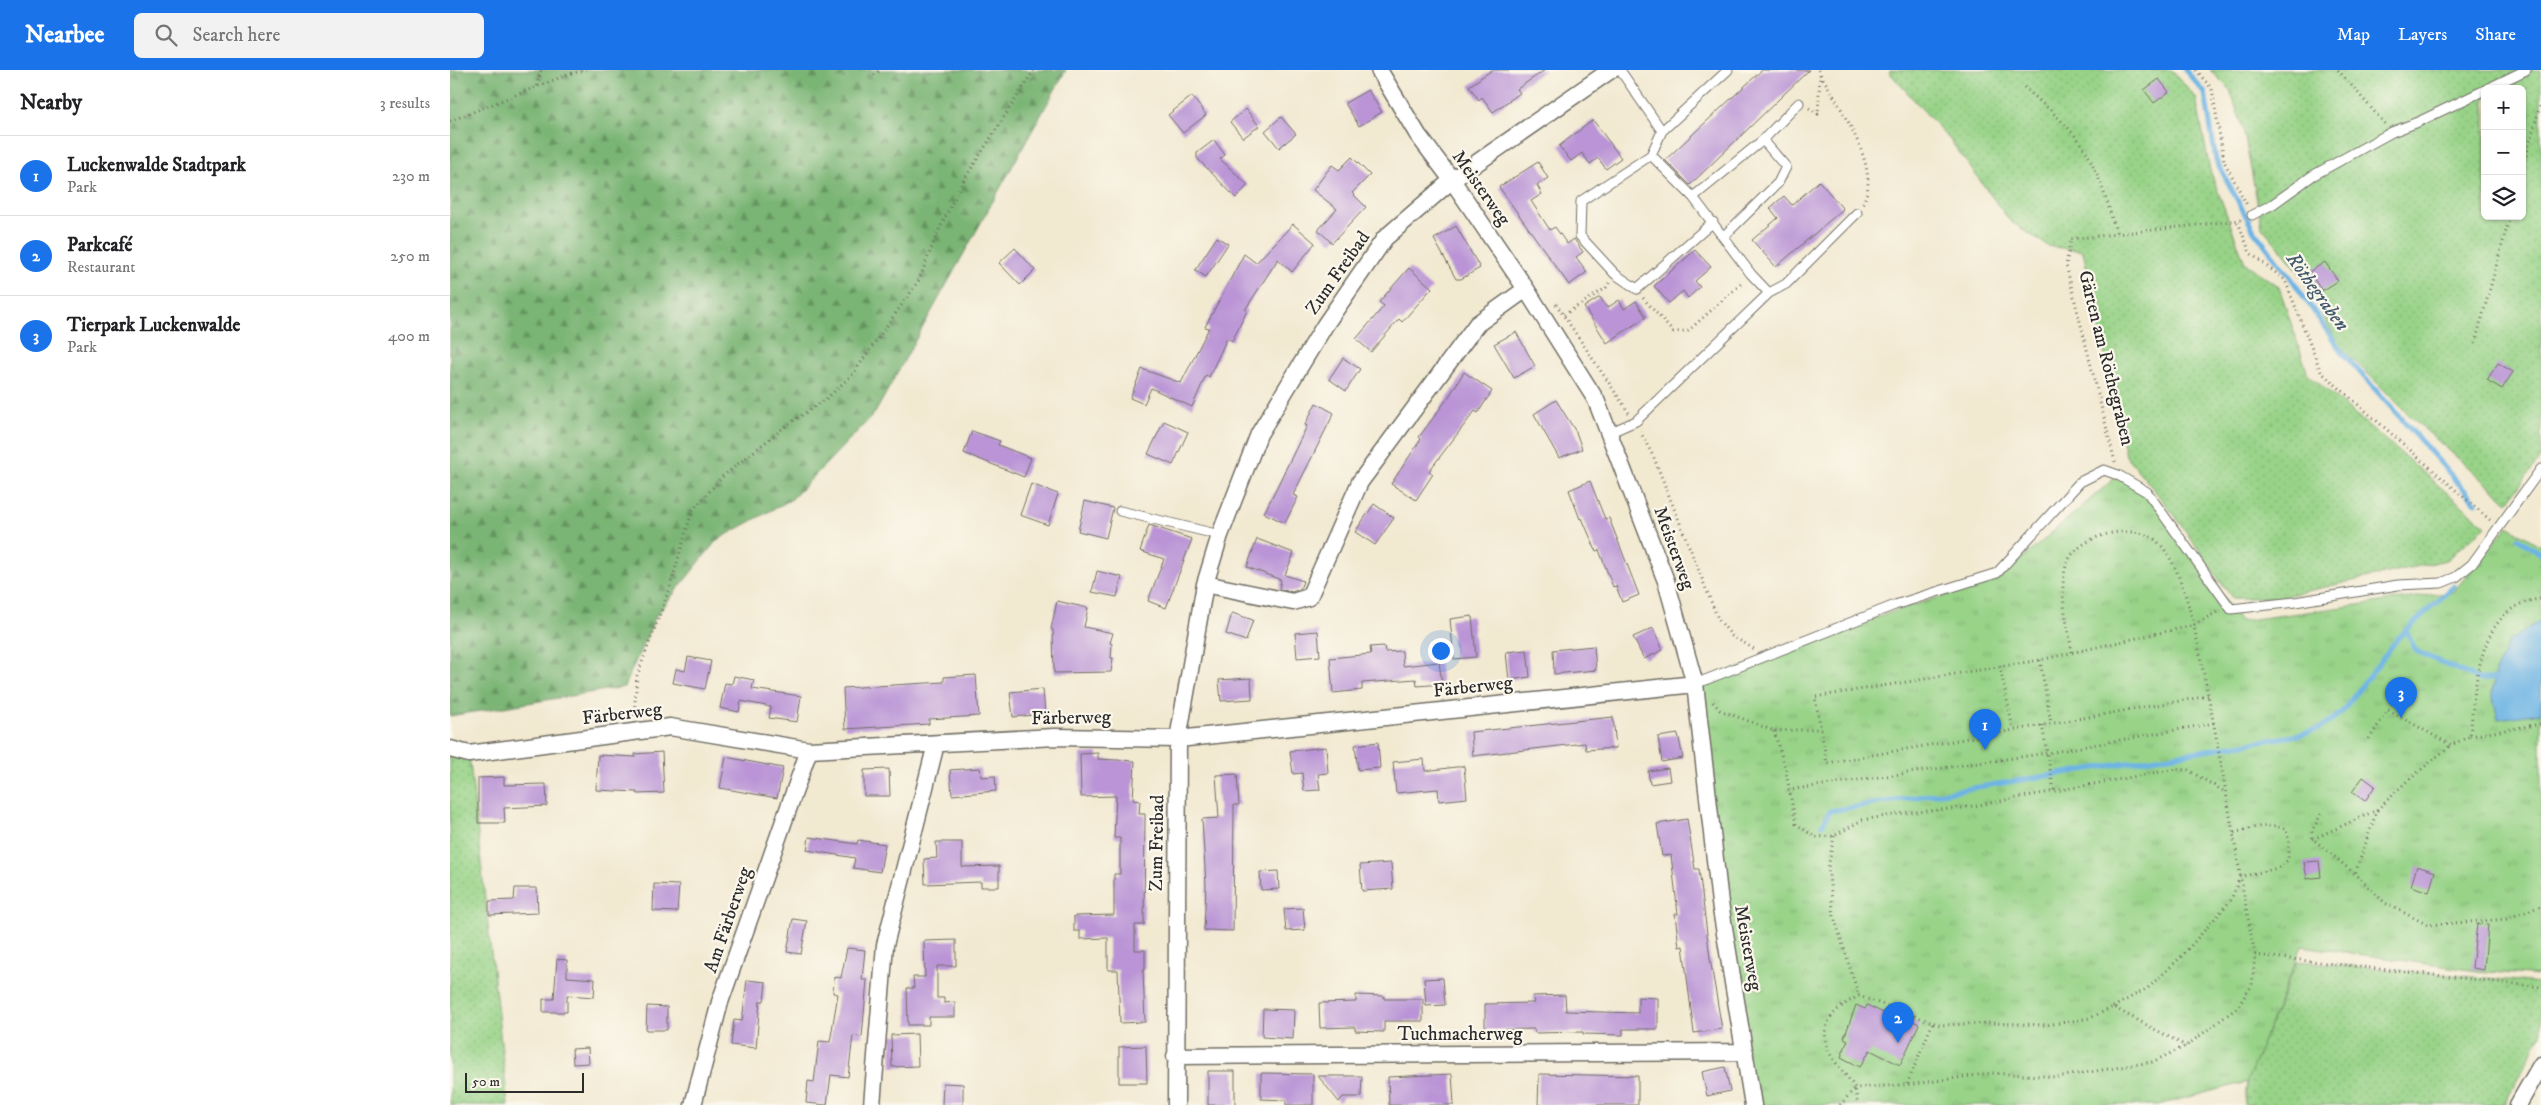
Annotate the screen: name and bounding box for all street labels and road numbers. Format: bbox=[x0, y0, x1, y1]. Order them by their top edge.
street label: Meisterweg bbox=[1447, 146, 1516, 231]
street label: Zum Freibad bbox=[1301, 226, 1375, 319]
street label: Gärten am Röthegraben bbox=[2073, 268, 2139, 448]
street label: Meisterweg bbox=[1648, 503, 1700, 593]
street label: Färberweg bbox=[1432, 671, 1515, 703]
street label: Färberweg bbox=[581, 698, 664, 730]
street label: Färberweg bbox=[1031, 706, 1112, 730]
street label: Zum Freibad bbox=[1145, 794, 1169, 892]
street label: Am Färberweg bbox=[699, 863, 757, 976]
street label: Meisterweg bbox=[1729, 903, 1767, 993]
street label: Tuchmacherweg bbox=[1397, 1023, 1523, 1046]

